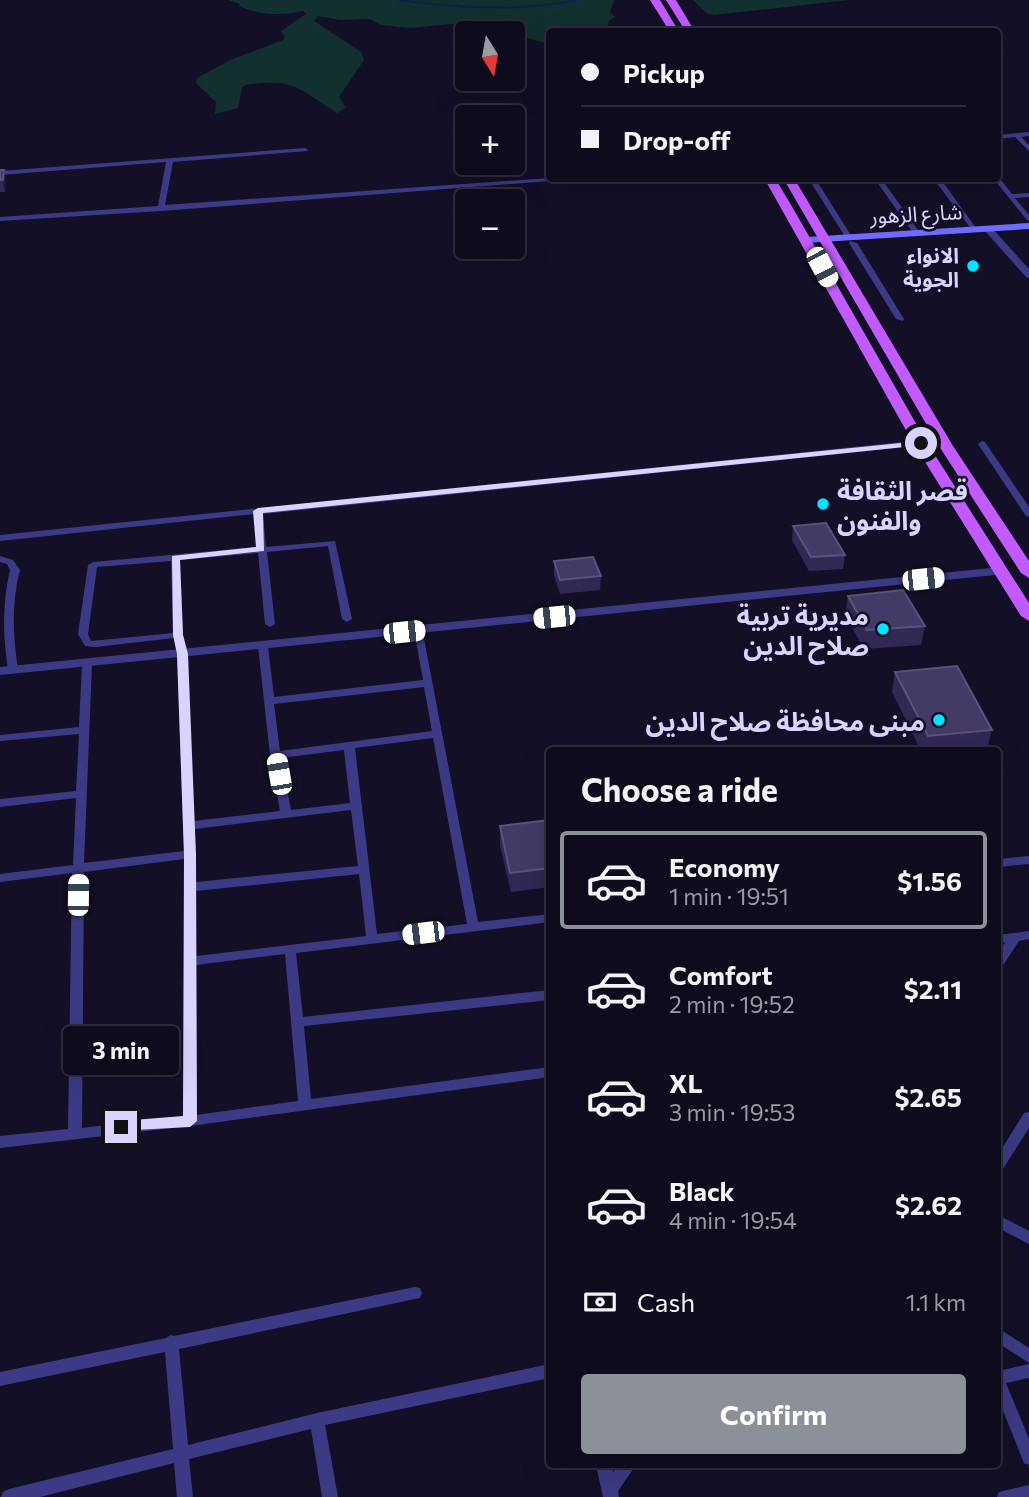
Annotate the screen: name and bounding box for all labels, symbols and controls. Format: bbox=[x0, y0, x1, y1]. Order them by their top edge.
north arrow bbox=[455, 21, 525, 91]
map controls bbox=[455, 21, 525, 259]
text: Pickup bbox=[623, 57, 705, 88]
button: + bbox=[455, 105, 525, 175]
text: Drop-off bbox=[623, 124, 730, 155]
button: − bbox=[455, 189, 525, 259]
street label: شارع الزهور bbox=[868, 198, 963, 232]
place label: الانواء الجوية bbox=[903, 242, 959, 292]
car bbox=[803, 244, 842, 290]
marker: الانواء الجوية bbox=[965, 258, 981, 274]
route start bbox=[905, 427, 937, 459]
place label: قصر الثقافة والفنون bbox=[837, 474, 968, 536]
marker: قصر الثقافة والفنون bbox=[815, 496, 831, 512]
car bbox=[902, 566, 945, 592]
place label: مديرية تربية صلاح الدين bbox=[736, 599, 869, 665]
car bbox=[533, 604, 576, 630]
car bbox=[383, 619, 426, 645]
marker: مديرية تربية صلاح الدين bbox=[875, 621, 891, 637]
place label: مبنى محافظة صلاح الدين bbox=[646, 705, 925, 741]
marker: مبنى محافظة صلاح الدين bbox=[931, 712, 947, 728]
car bbox=[266, 751, 293, 797]
text: Choose a ride bbox=[581, 769, 778, 809]
icon: car bbox=[585, 849, 648, 912]
text: Economy bbox=[669, 851, 780, 882]
text: $1.56 bbox=[897, 865, 962, 896]
car bbox=[68, 874, 89, 916]
text: 1 min · 19:51 bbox=[669, 882, 789, 910]
car bbox=[401, 920, 446, 946]
icon: car bbox=[585, 957, 648, 1020]
text: Comfort bbox=[669, 959, 772, 990]
text: $2.11 bbox=[904, 973, 962, 1004]
text: 2 min · 19:52 bbox=[669, 990, 795, 1018]
callout: 3 min bbox=[63, 1026, 179, 1074]
text: 3 min bbox=[92, 1036, 150, 1064]
icon: car bbox=[585, 1065, 648, 1128]
text: XL bbox=[669, 1067, 703, 1098]
text: $2.65 bbox=[895, 1081, 962, 1112]
text: 3 min · 19:53 bbox=[669, 1098, 795, 1126]
route end bbox=[105, 1111, 137, 1143]
icon: car bbox=[585, 1173, 648, 1236]
text: Black bbox=[669, 1175, 735, 1206]
text: $2.62 bbox=[895, 1189, 962, 1220]
text: 4 min · 19:54 bbox=[669, 1206, 797, 1234]
icon: cash bbox=[581, 1283, 619, 1321]
text: Cash bbox=[637, 1286, 695, 1317]
text: 1.1 km bbox=[906, 1288, 966, 1316]
button: Confirm bbox=[581, 1374, 966, 1454]

